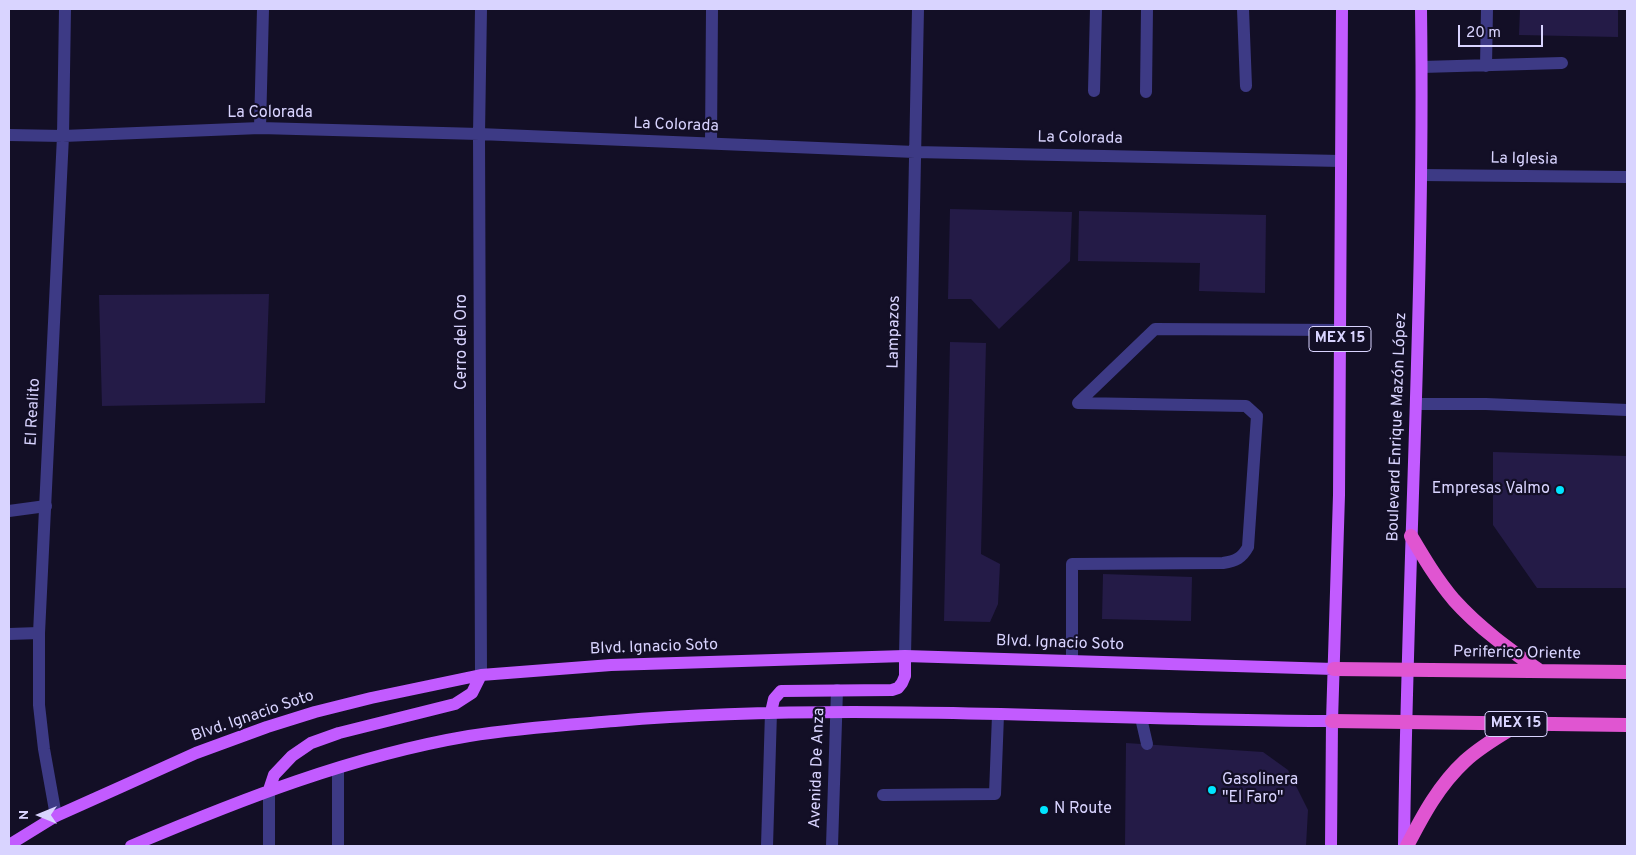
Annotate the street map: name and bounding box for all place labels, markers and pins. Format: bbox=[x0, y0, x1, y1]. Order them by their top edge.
place label: Empresas Valmo bbox=[1432, 480, 1550, 500]
marker: Empresas Valmo bbox=[1554, 484, 1566, 496]
place label: Gasolinera "El Faro" bbox=[1222, 771, 1298, 809]
marker: Gasolinera "El Faro" bbox=[1206, 784, 1218, 796]
place label: N Route bbox=[1054, 800, 1112, 820]
marker: N Route bbox=[1038, 804, 1050, 816]

